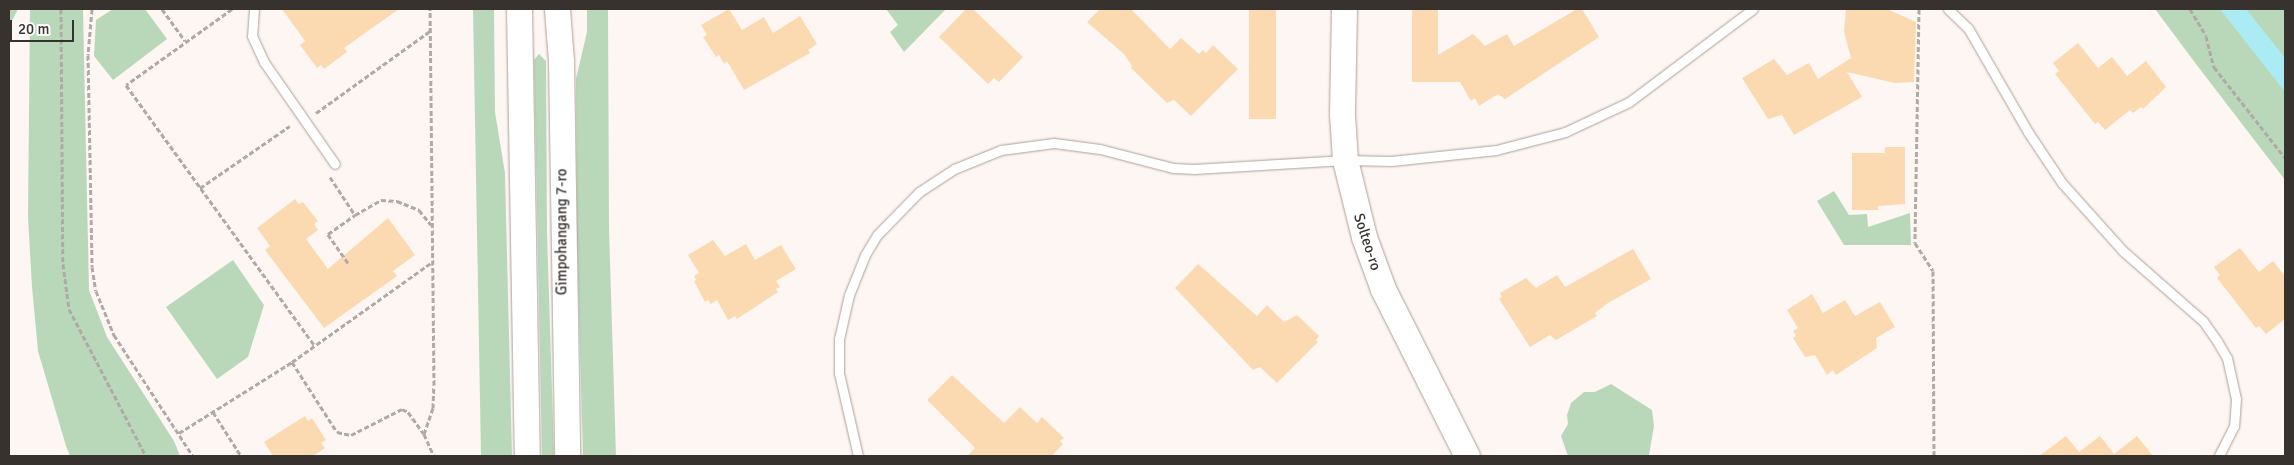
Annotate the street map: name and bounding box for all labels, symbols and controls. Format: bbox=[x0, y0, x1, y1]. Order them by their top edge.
scale bar bbox=[12, 10, 76, 42]
text: 20 m bbox=[18, 20, 49, 38]
street label: Gimpohangang 7-ro bbox=[553, 169, 571, 295]
street label: Solteo-ro bbox=[1349, 211, 1385, 273]

